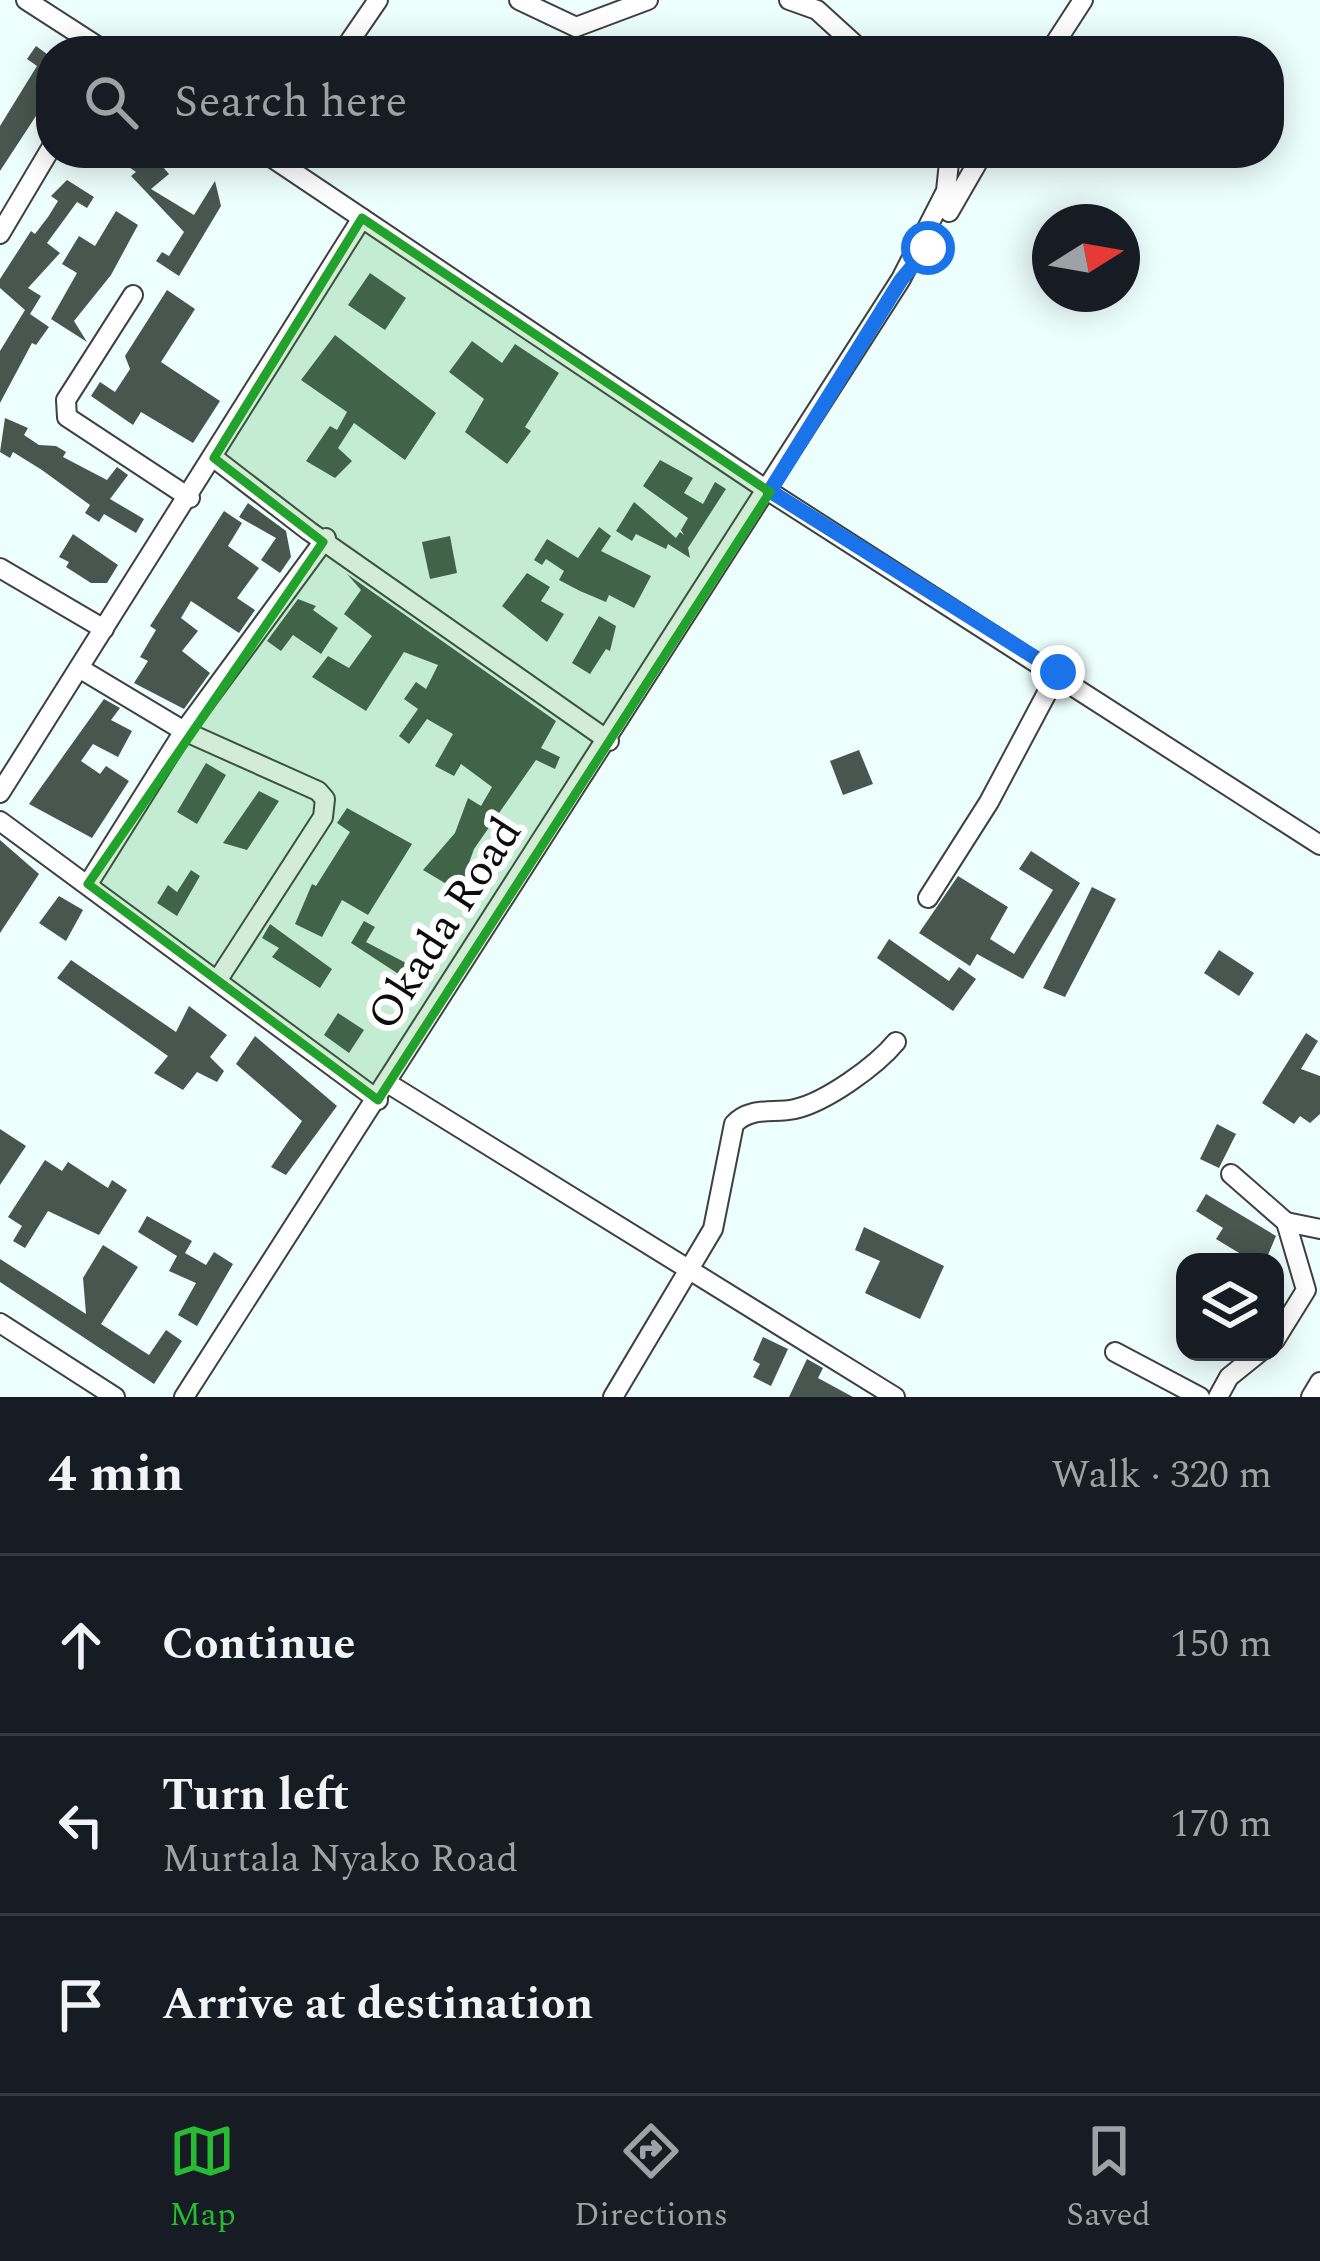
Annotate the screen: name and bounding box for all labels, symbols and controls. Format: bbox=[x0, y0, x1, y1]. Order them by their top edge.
search box bbox=[36, 36, 1284, 168]
text: Search here bbox=[174, 68, 407, 137]
icon: search bbox=[78, 69, 144, 135]
north arrow bbox=[1032, 204, 1140, 312]
route start bbox=[901, 221, 955, 275]
route end bbox=[1031, 645, 1085, 699]
street label: Okada Road bbox=[350, 803, 540, 1045]
map controls bbox=[1176, 1253, 1284, 1361]
button: layers bbox=[1176, 1253, 1284, 1361]
text: 4 min bbox=[48, 1436, 184, 1514]
text: Walk · 320 m bbox=[1051, 1446, 1272, 1505]
text: Continue bbox=[162, 1610, 355, 1679]
icon: ahead bbox=[48, 1612, 114, 1678]
text: 150 m bbox=[1170, 1615, 1272, 1674]
text: Turn left bbox=[162, 1761, 349, 1830]
icon: left bbox=[48, 1792, 114, 1858]
text: 170 m bbox=[1170, 1795, 1272, 1854]
text: Murtala Nyako Road bbox=[162, 1830, 518, 1889]
text: Arrive at destination bbox=[162, 1970, 593, 2039]
icon: arrive bbox=[48, 1972, 114, 2038]
tab: Map bbox=[169, 2118, 236, 2240]
tab: Directions bbox=[574, 2118, 728, 2240]
tab: Saved bbox=[1066, 2118, 1151, 2240]

